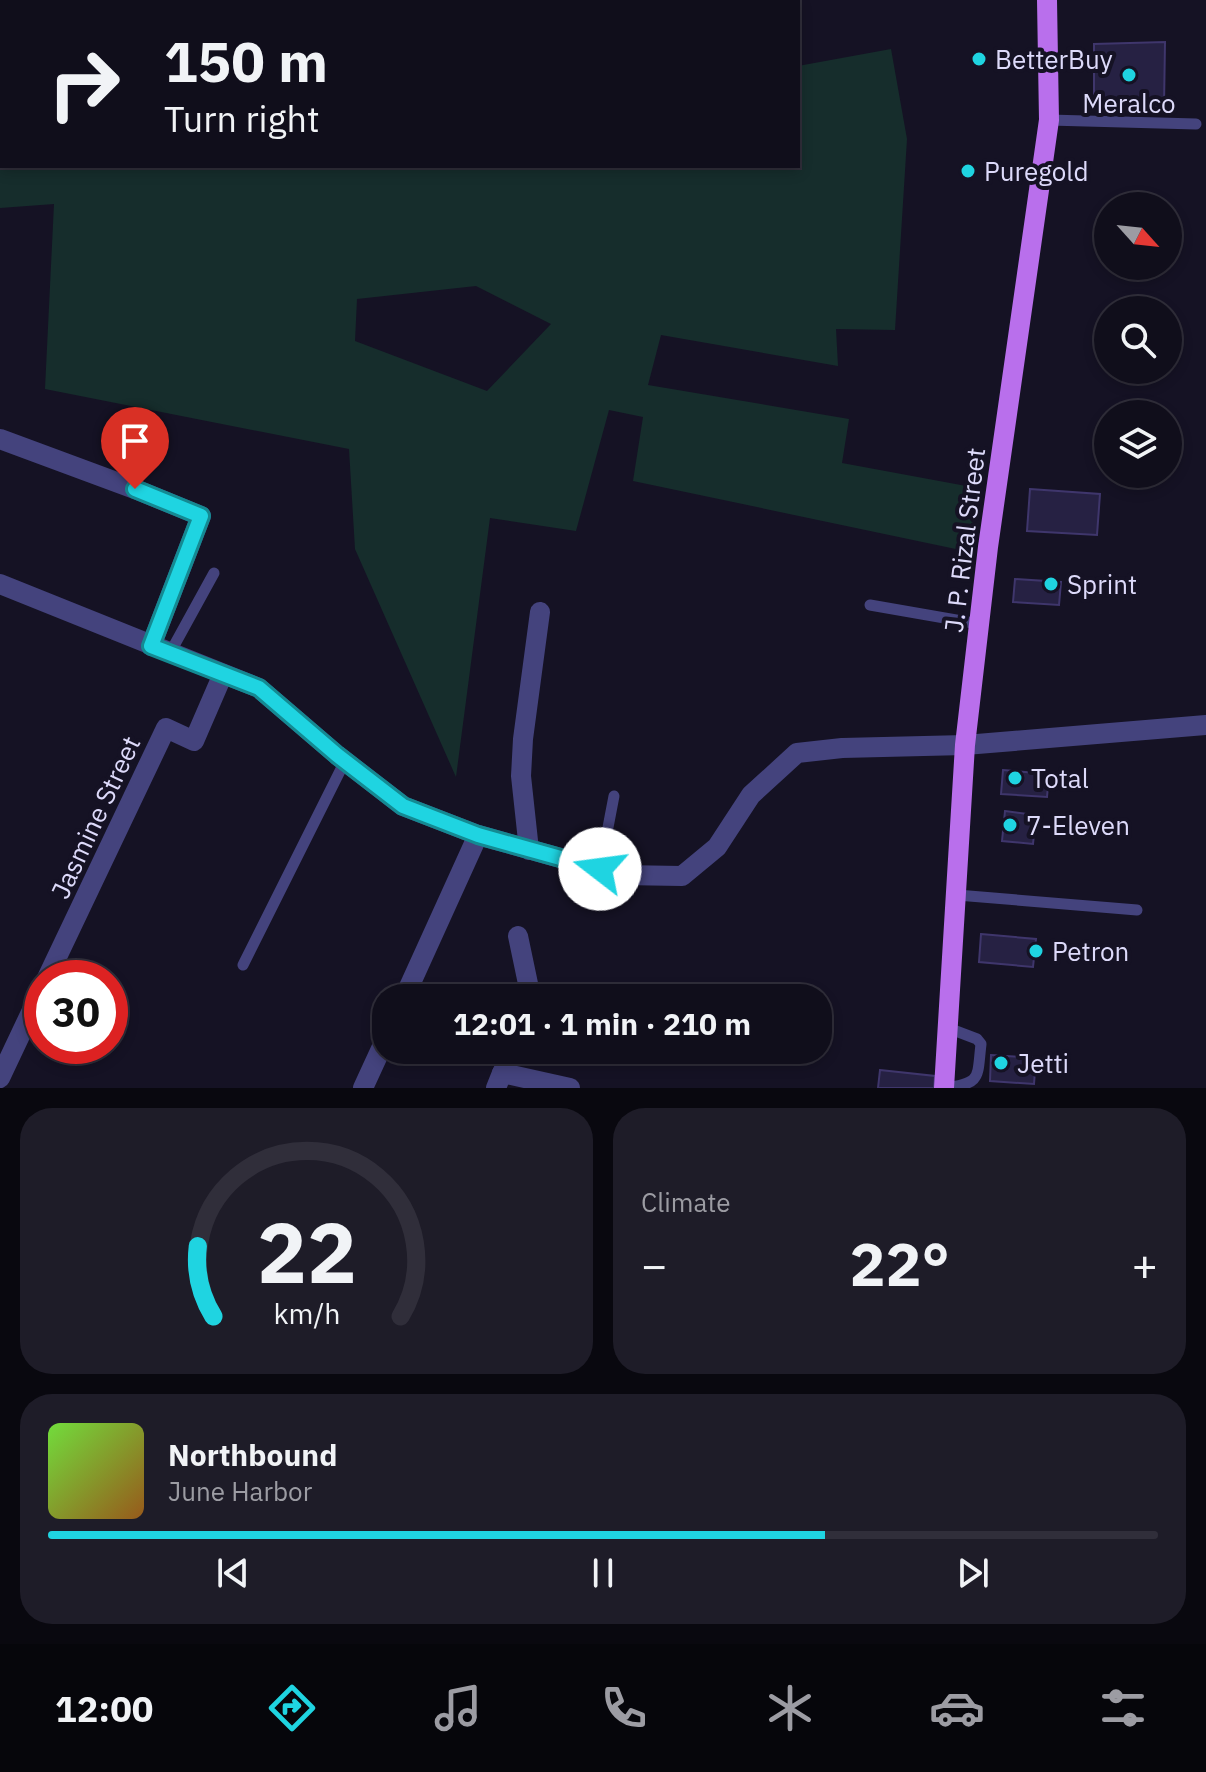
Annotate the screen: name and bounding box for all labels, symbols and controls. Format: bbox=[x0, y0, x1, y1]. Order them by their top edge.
text: 150 m bbox=[164, 25, 328, 97]
icon: right bbox=[32, 32, 136, 136]
place label: BetterBuy bbox=[995, 42, 1113, 76]
marker: BetterBuy bbox=[970, 50, 988, 68]
marker: Meralco bbox=[1120, 66, 1138, 84]
place label: Meralco bbox=[1082, 86, 1176, 120]
text: Turn right bbox=[164, 95, 320, 142]
place label: Puregold bbox=[984, 154, 1089, 188]
marker: Puregold bbox=[959, 162, 977, 180]
north arrow bbox=[1094, 192, 1182, 280]
map controls bbox=[1094, 192, 1182, 488]
button: search bbox=[1094, 296, 1182, 384]
button: layers bbox=[1094, 400, 1182, 488]
pin bbox=[101, 407, 169, 489]
icon: arrive bbox=[113, 419, 157, 463]
street label: J. P. Rizal Street bbox=[936, 446, 992, 634]
place label: Sprint bbox=[1067, 567, 1137, 601]
marker: Sprint bbox=[1042, 575, 1060, 593]
street label: Jasmine Street bbox=[43, 730, 147, 904]
place label: Total bbox=[1031, 761, 1089, 795]
marker: Total bbox=[1006, 769, 1024, 787]
place label: 7-Eleven bbox=[1026, 808, 1130, 842]
marker: 7-Eleven bbox=[1001, 816, 1019, 834]
position arrow bbox=[558, 827, 642, 911]
place label: Petron bbox=[1052, 934, 1129, 968]
marker: Petron bbox=[1027, 942, 1045, 960]
speed limit sign: 30 bbox=[24, 960, 128, 1064]
text: 12:01 · 1 min · 210 m bbox=[453, 1004, 751, 1043]
place label: Jetti bbox=[1017, 1046, 1069, 1080]
marker: Jetti bbox=[992, 1054, 1010, 1072]
text: Climate bbox=[641, 1185, 731, 1219]
text: 22 bbox=[257, 1198, 356, 1306]
text: 22° bbox=[849, 1224, 950, 1303]
text: − bbox=[641, 1236, 667, 1293]
text: + bbox=[1132, 1236, 1158, 1293]
text: km/h bbox=[273, 1295, 340, 1332]
text: Northbound bbox=[168, 1435, 337, 1474]
text: June Harbor bbox=[168, 1474, 312, 1508]
icon: previous bbox=[211, 1551, 255, 1595]
icon: pause bbox=[581, 1551, 625, 1595]
icon: next bbox=[951, 1551, 995, 1595]
icon: directions bbox=[264, 1680, 320, 1736]
icon: music bbox=[430, 1680, 486, 1736]
icon: phone bbox=[596, 1680, 652, 1736]
icon: climate bbox=[762, 1680, 818, 1736]
icon: car bbox=[929, 1680, 985, 1736]
icon: filters bbox=[1095, 1680, 1151, 1736]
text: 12:00 bbox=[55, 1685, 153, 1732]

